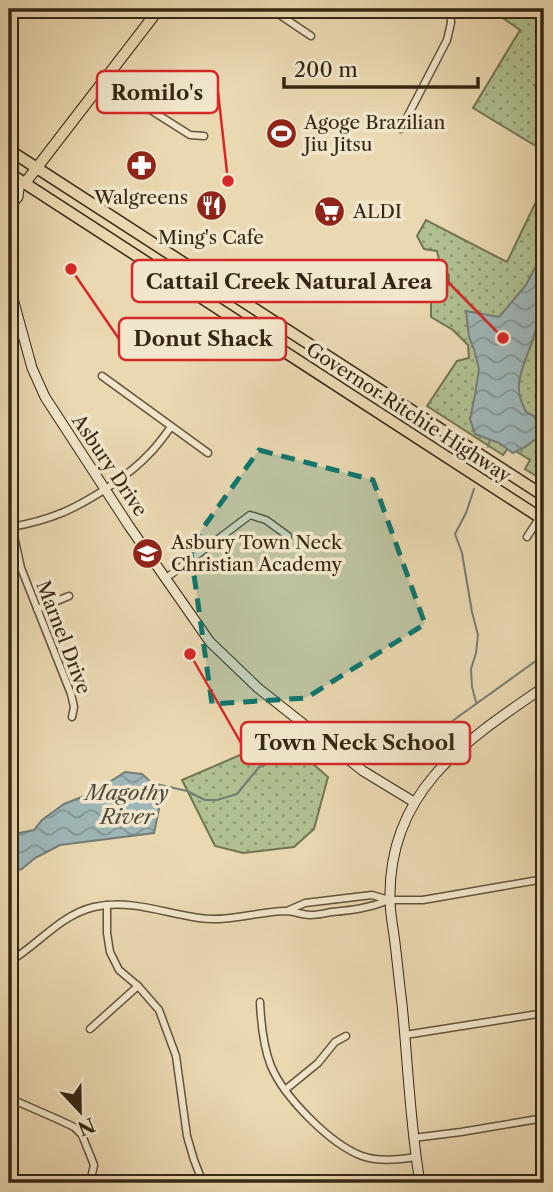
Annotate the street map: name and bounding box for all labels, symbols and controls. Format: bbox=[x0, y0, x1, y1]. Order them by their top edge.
scale bar bbox=[284, 46, 478, 90]
text: 200 m bbox=[294, 57, 358, 82]
callout: Romilo's bbox=[97, 71, 218, 113]
text: Romilo's bbox=[111, 80, 203, 105]
place label: Agoge Brazilian Jiu Jitsu bbox=[301, 111, 445, 156]
sports icon: Agoge Brazilian Jiu Jitsu bbox=[264, 116, 298, 150]
pharmacy icon: Walgreens bbox=[124, 149, 158, 183]
place label: Walgreens bbox=[93, 186, 188, 209]
restaurant icon: Ming's Cafe bbox=[194, 189, 228, 223]
supermarket icon: ALDI bbox=[313, 194, 347, 228]
place label: ALDI bbox=[352, 200, 402, 223]
place label: Ming's Cafe bbox=[158, 226, 264, 249]
callout: Cattail Creek Natural Area bbox=[132, 260, 447, 302]
text: Cattail Creek Natural Area bbox=[146, 269, 433, 294]
callout: Donut Shack bbox=[119, 318, 286, 360]
text: Donut Shack bbox=[134, 326, 274, 351]
street label: Governor Ritchie Highway bbox=[302, 338, 516, 488]
street label: Asbury Drive bbox=[67, 409, 152, 521]
place label: Asbury Town Neck Christian Academy bbox=[170, 531, 343, 576]
school or university icon: Asbury Town Neck Christian Academy bbox=[131, 536, 165, 570]
street label: Marnel Drive bbox=[31, 577, 96, 697]
callout: Town Neck School bbox=[241, 722, 470, 764]
text: Town Neck School bbox=[255, 730, 455, 755]
water label: Magothy River bbox=[82, 780, 169, 829]
north arrow bbox=[46, 1076, 116, 1146]
text: N bbox=[74, 1113, 98, 1140]

